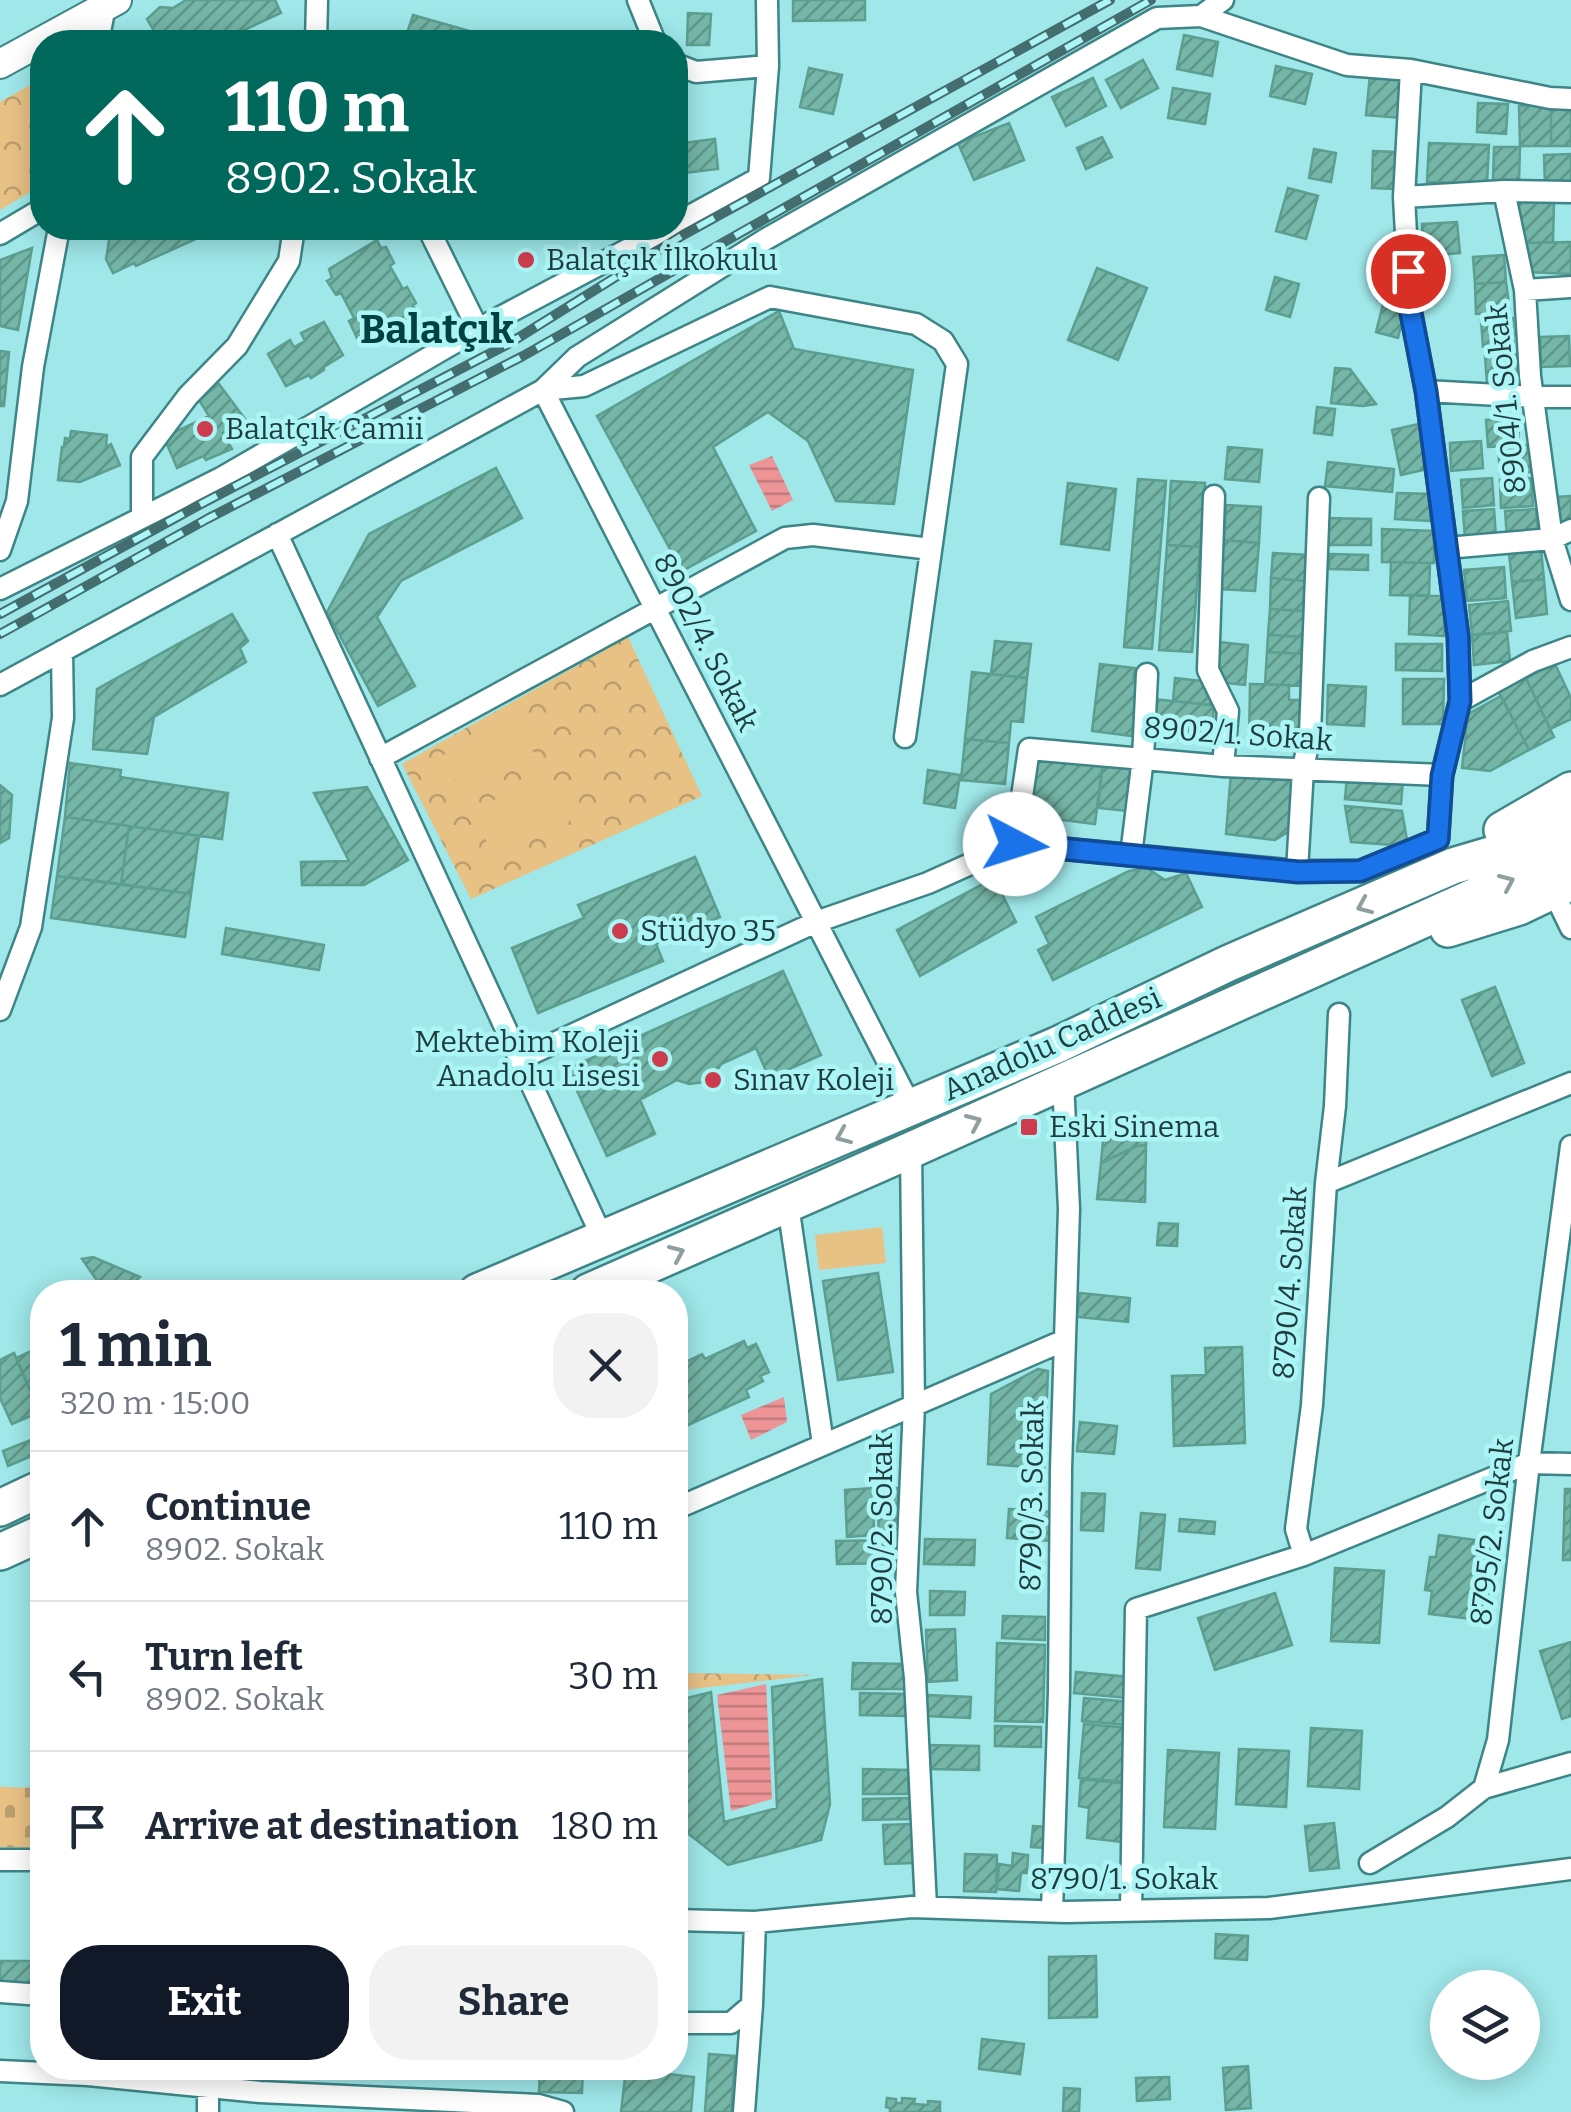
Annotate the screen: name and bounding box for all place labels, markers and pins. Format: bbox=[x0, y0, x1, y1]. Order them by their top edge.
pin bbox=[1366, 229, 1451, 314]
place label: Balatçık İlkokulu bbox=[546, 242, 778, 278]
marker: Balatçık İlkokulu bbox=[515, 249, 537, 271]
place label: Balatçık Camii bbox=[225, 411, 424, 447]
marker: Balatçık Camii bbox=[194, 418, 216, 440]
place label: Stüdyo 35 bbox=[640, 913, 776, 949]
marker: Stüdyo 35 bbox=[609, 920, 631, 942]
place label: Mektebim Koleji Anadolu Lisesi bbox=[414, 1024, 640, 1094]
marker: Mektebim Koleji Anadolu Lisesi bbox=[649, 1048, 671, 1070]
place label: Sınav Koleji bbox=[733, 1062, 894, 1098]
marker: Sınav Koleji bbox=[702, 1069, 724, 1091]
place label: Eski Sinema bbox=[1049, 1109, 1219, 1145]
marker: Eski Sinema bbox=[1018, 1116, 1040, 1138]

